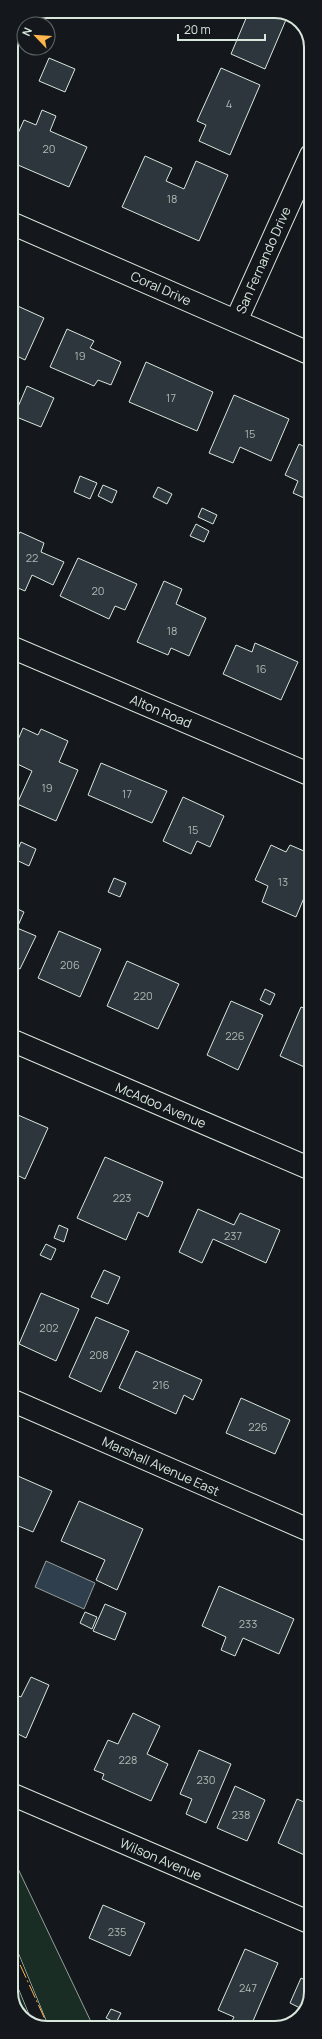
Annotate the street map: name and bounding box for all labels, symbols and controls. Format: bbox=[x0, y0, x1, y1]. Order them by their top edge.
north arrow bbox=[16, 16, 56, 56]
scale bar bbox=[178, 16, 265, 42]
text: 20 m bbox=[184, 21, 211, 38]
text: N bbox=[18, 25, 35, 38]
house number: 4 bbox=[226, 96, 232, 111]
house number: 20 bbox=[43, 141, 55, 156]
house number: 18 bbox=[167, 191, 177, 206]
street label: San Fernando Drive bbox=[231, 203, 295, 316]
street label: Coral Drive bbox=[128, 267, 195, 310]
house number: 19 bbox=[74, 348, 86, 363]
house number: 17 bbox=[166, 390, 176, 405]
house number: 15 bbox=[245, 426, 255, 441]
house number: 22 bbox=[26, 550, 38, 565]
house number: 20 bbox=[92, 583, 104, 598]
house number: 18 bbox=[167, 623, 177, 638]
house number: 16 bbox=[255, 661, 267, 676]
street label: Alton Road bbox=[128, 690, 194, 732]
house number: 19 bbox=[41, 780, 53, 795]
house number: 17 bbox=[122, 786, 132, 801]
house number: 15 bbox=[188, 822, 198, 837]
house number: 13 bbox=[278, 874, 288, 889]
house number: 206 bbox=[60, 957, 80, 972]
house number: 220 bbox=[133, 988, 153, 1003]
house number: 226 bbox=[225, 1028, 245, 1043]
street label: McAdoo Avenue bbox=[113, 1078, 209, 1132]
house number: 223 bbox=[113, 1190, 131, 1205]
house number: 237 bbox=[224, 1228, 242, 1243]
house number: 202 bbox=[39, 1320, 59, 1335]
house number: 208 bbox=[89, 1347, 109, 1362]
house number: 216 bbox=[152, 1377, 170, 1392]
house number: 226 bbox=[248, 1419, 268, 1434]
street label: Marshall Avenue East bbox=[99, 1432, 223, 1500]
house number: 233 bbox=[239, 1616, 257, 1631]
house number: 228 bbox=[119, 1752, 137, 1767]
house number: 230 bbox=[196, 1772, 216, 1787]
house number: 238 bbox=[232, 1807, 250, 1822]
street label: Wilson Avenue bbox=[117, 1834, 205, 1884]
house number: 235 bbox=[108, 1924, 126, 1939]
house number: 247 bbox=[239, 1980, 257, 1995]

